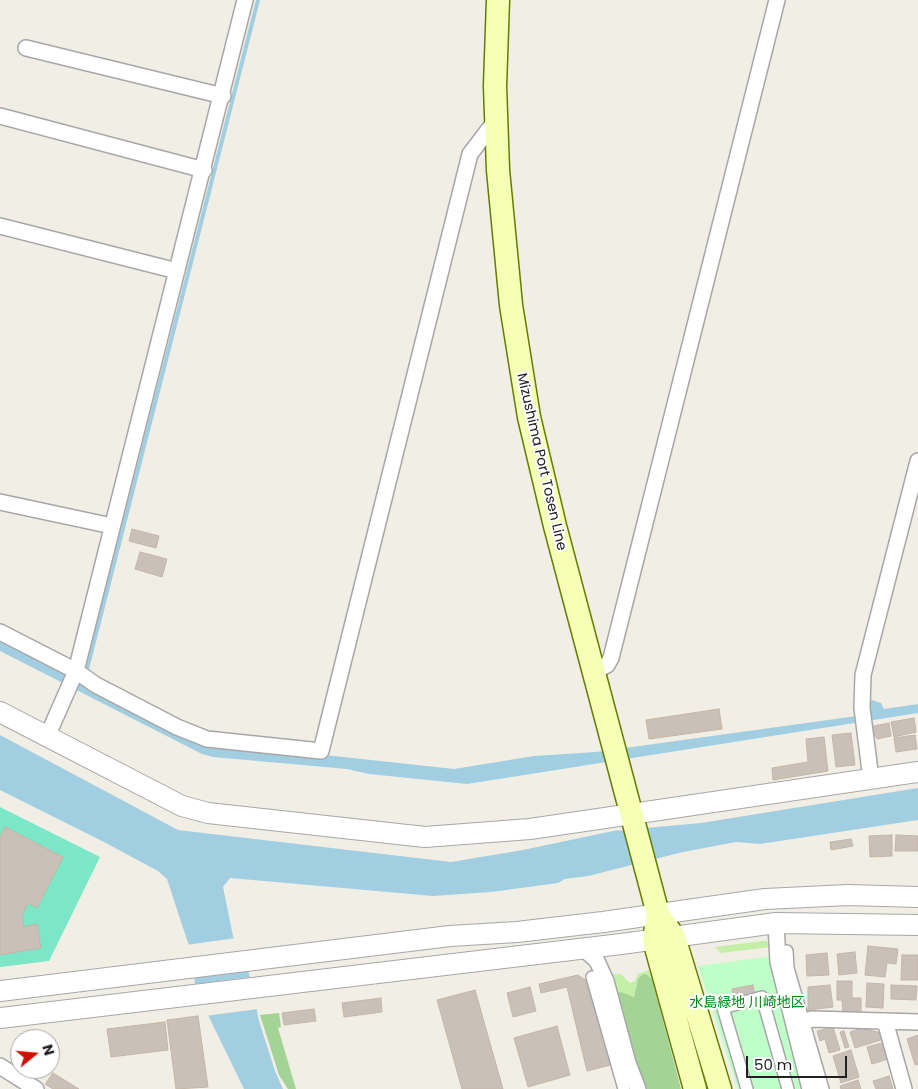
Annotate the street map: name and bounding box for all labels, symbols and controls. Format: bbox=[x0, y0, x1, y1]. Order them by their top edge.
street label: Mizushima Port Tosen Line bbox=[512, 372, 570, 552]
park label: 水島緑地 川崎地区 bbox=[689, 995, 805, 1011]
north arrow bbox=[10, 1029, 60, 1079]
text: N bbox=[37, 1042, 59, 1058]
scale bar bbox=[748, 1046, 849, 1078]
text: 50 m bbox=[754, 1054, 792, 1075]

